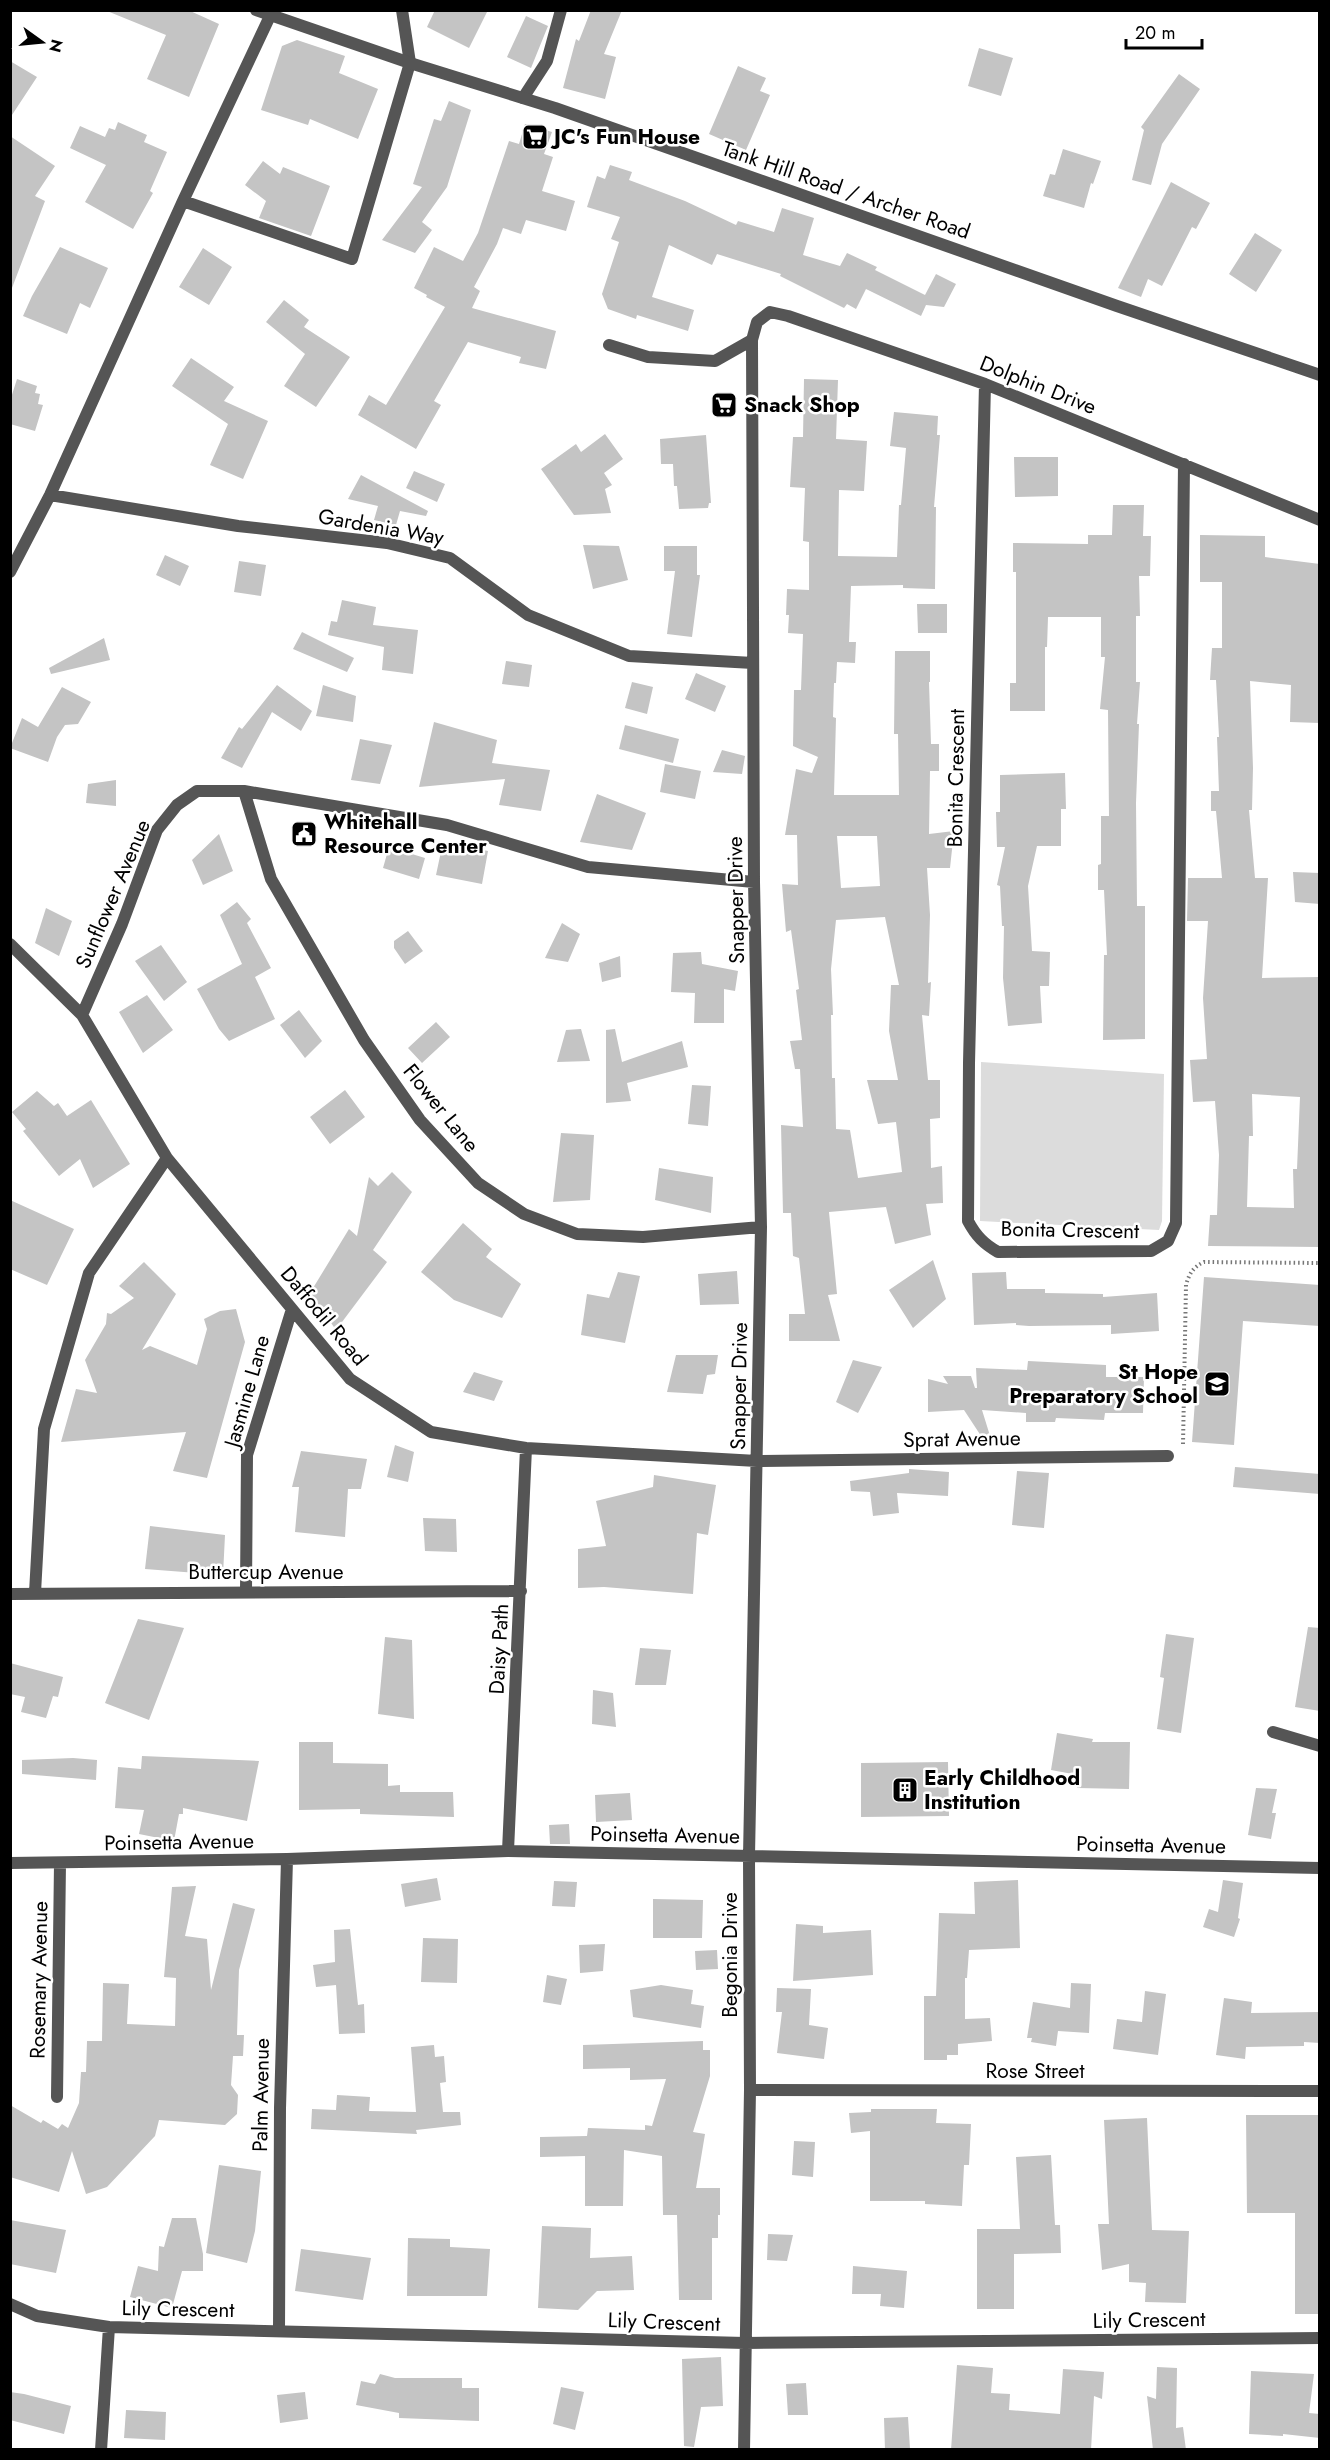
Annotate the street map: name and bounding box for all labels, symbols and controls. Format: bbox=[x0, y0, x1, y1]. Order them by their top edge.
north arrow bbox=[12, 12, 72, 72]
scale bar bbox=[1126, 12, 1202, 50]
text: 20 m bbox=[1135, 20, 1175, 46]
text: N bbox=[43, 37, 69, 55]
supermarket icon: JC's Fun House bbox=[520, 122, 550, 152]
place label: JC's Fun House bbox=[550, 122, 700, 152]
street label: Tank Hill Road / Archer Road bbox=[718, 133, 974, 247]
street label: Dolphin Drive bbox=[975, 348, 1101, 422]
supermarket icon: Snack Shop bbox=[709, 390, 739, 420]
place label: Snack Shop bbox=[744, 390, 860, 420]
street label: Gardenia Way bbox=[316, 501, 447, 553]
street label: Bonita Crescent bbox=[940, 708, 972, 848]
place label: Whitehall Resource Center bbox=[324, 807, 487, 861]
street label: Sunflower Avenue bbox=[68, 815, 158, 973]
public building icon: Whitehall Resource Center bbox=[289, 819, 319, 849]
street label: Snapper Drive bbox=[720, 836, 752, 964]
street label: Flower Lane bbox=[396, 1057, 486, 1159]
street label: Bonita Crescent bbox=[1000, 1214, 1140, 1246]
street label: Daffodil Road bbox=[273, 1260, 375, 1372]
street label: Snapper Drive bbox=[723, 1322, 755, 1450]
street label: Jasmine Lane bbox=[216, 1331, 277, 1453]
place label: St Hope Preparatory School bbox=[1009, 1357, 1198, 1411]
school or university icon: St Hope Preparatory School bbox=[1202, 1369, 1232, 1399]
street label: Sprat Avenue bbox=[903, 1423, 1021, 1455]
street label: Buttercup Avenue bbox=[188, 1557, 344, 1587]
street label: Daisy Path bbox=[482, 1603, 516, 1695]
place label: Early Childhood Institution bbox=[924, 1763, 1080, 1817]
building icon: Early Childhood Institution bbox=[890, 1775, 920, 1805]
street label: Poinsetta Avenue bbox=[590, 1819, 740, 1851]
street label: Poinsetta Avenue bbox=[104, 1826, 254, 1858]
street label: Poinsetta Avenue bbox=[1076, 1829, 1226, 1861]
street label: Begonia Drive bbox=[715, 1892, 745, 2018]
street label: Rosemary Avenue bbox=[23, 1901, 55, 2059]
street label: Palm Avenue bbox=[245, 2038, 277, 2152]
street label: Rose Street bbox=[986, 2056, 1084, 2086]
street label: Lily Crescent bbox=[121, 2293, 235, 2325]
street label: Lily Crescent bbox=[1092, 2304, 1206, 2336]
street label: Lily Crescent bbox=[607, 2305, 721, 2339]

